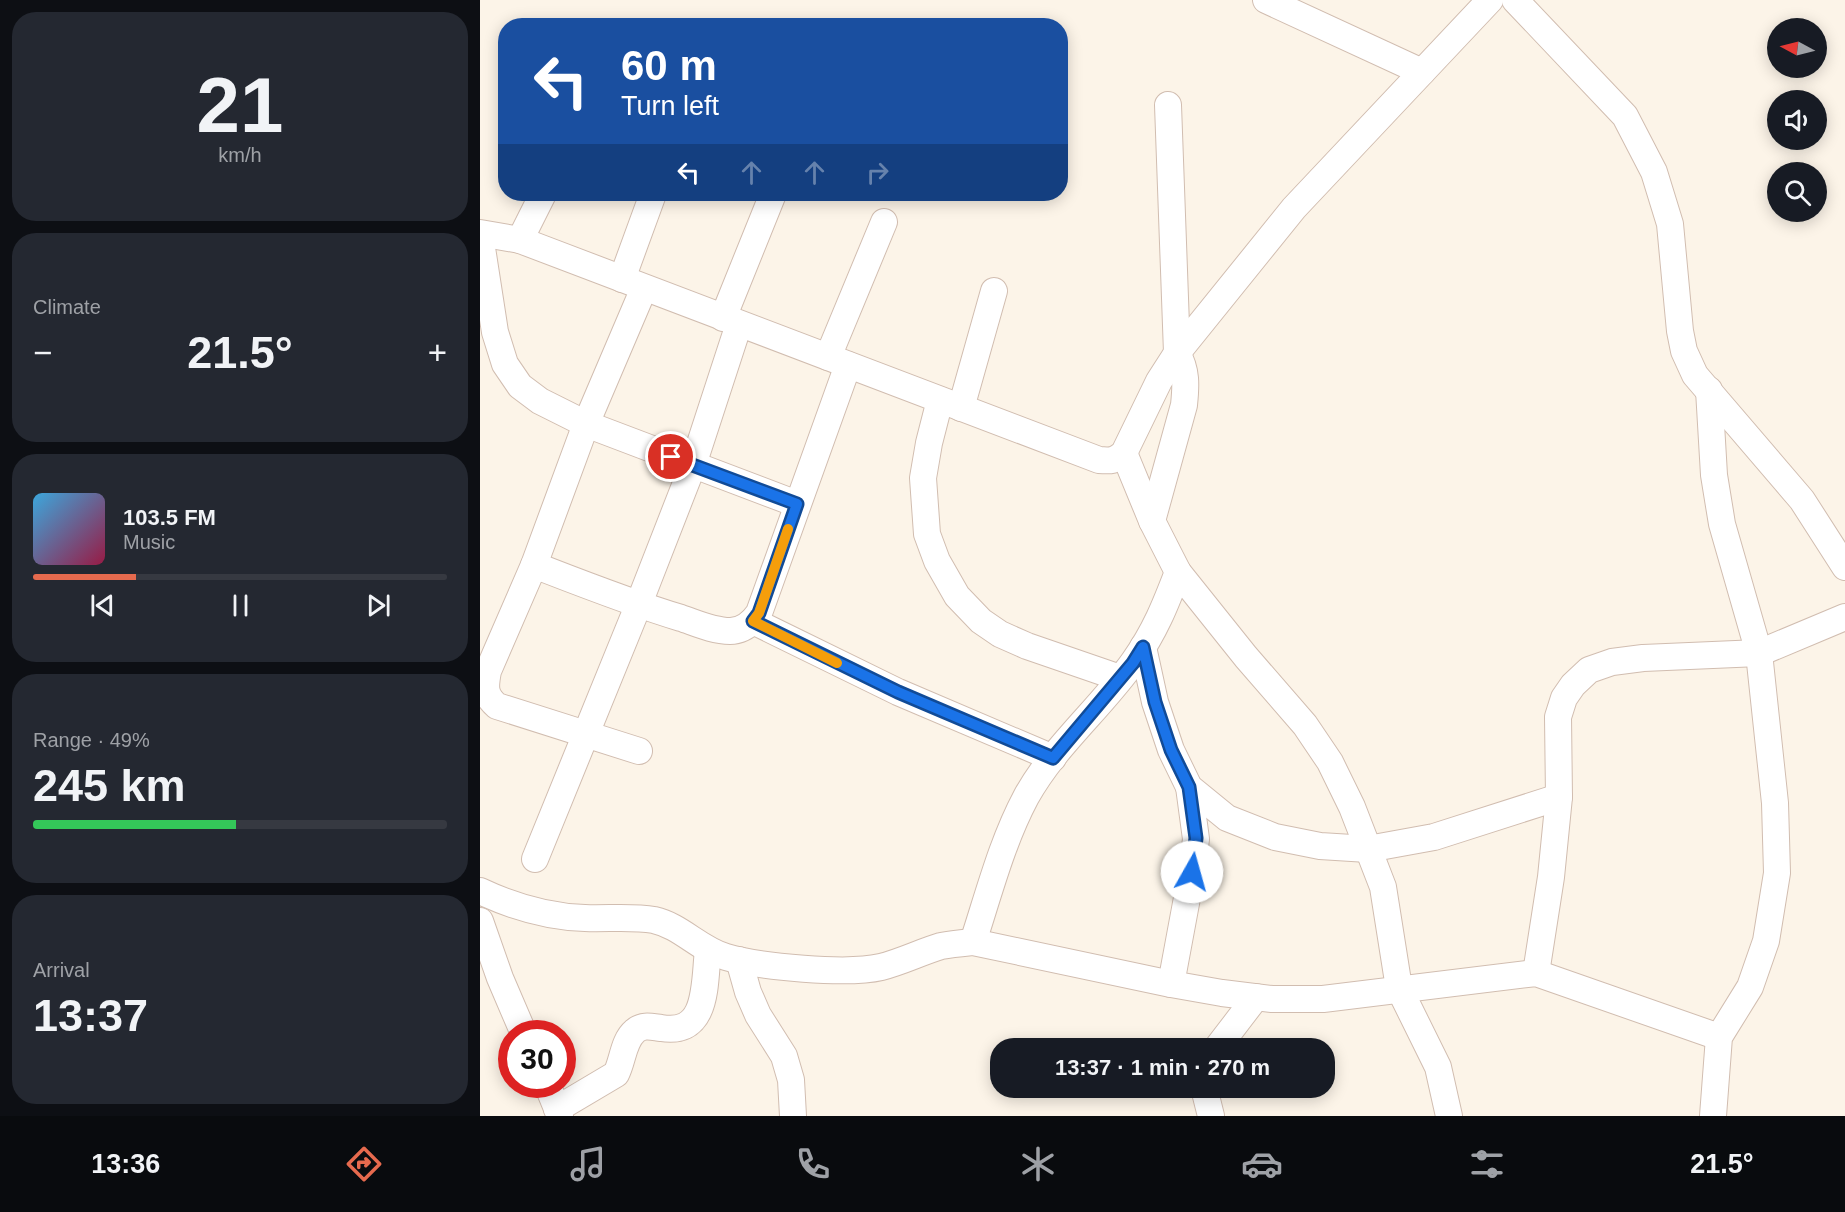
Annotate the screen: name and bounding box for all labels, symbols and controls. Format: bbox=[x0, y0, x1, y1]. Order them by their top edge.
north arrow bbox=[1767, 18, 1827, 78]
map controls bbox=[1767, 18, 1827, 222]
icon: left bbox=[522, 42, 600, 120]
text: 60 m bbox=[621, 42, 717, 89]
text: 21 bbox=[197, 61, 283, 149]
button: sound bbox=[1767, 90, 1827, 150]
text: Turn left bbox=[621, 91, 719, 121]
text: km/h bbox=[218, 144, 262, 166]
icon: left bbox=[672, 156, 705, 189]
icon: ahead bbox=[735, 156, 768, 189]
icon: ahead bbox=[798, 156, 831, 189]
icon: right bbox=[861, 156, 894, 189]
button: search bbox=[1767, 162, 1827, 222]
text: Climate bbox=[33, 296, 101, 318]
text: 21.5° bbox=[187, 327, 293, 378]
text: − bbox=[33, 334, 52, 371]
text: + bbox=[428, 334, 447, 371]
pin bbox=[645, 431, 696, 482]
icon: arrive bbox=[654, 440, 687, 473]
text: 103.5 FM bbox=[123, 505, 216, 530]
text: Music bbox=[123, 531, 175, 553]
icon: previous bbox=[86, 589, 119, 622]
icon: pause bbox=[224, 589, 257, 622]
icon: next bbox=[362, 589, 395, 622]
text: Range · 49% bbox=[33, 729, 150, 751]
text: 245 km bbox=[33, 760, 186, 811]
position arrow bbox=[1160, 840, 1224, 904]
text: Arrival bbox=[33, 959, 90, 981]
text: 13:37 bbox=[33, 990, 148, 1041]
speed limit sign: 30 bbox=[498, 1020, 576, 1098]
text: 13:37 · 1 min · 270 m bbox=[1055, 1055, 1270, 1080]
icon: directions bbox=[343, 1143, 385, 1185]
icon: music bbox=[567, 1143, 609, 1185]
icon: phone bbox=[792, 1143, 834, 1185]
icon: climate bbox=[1017, 1143, 1059, 1185]
icon: car bbox=[1241, 1143, 1283, 1185]
icon: filters bbox=[1466, 1143, 1508, 1185]
text: 13:36 bbox=[91, 1149, 160, 1179]
text: 21.5° bbox=[1690, 1149, 1754, 1179]

